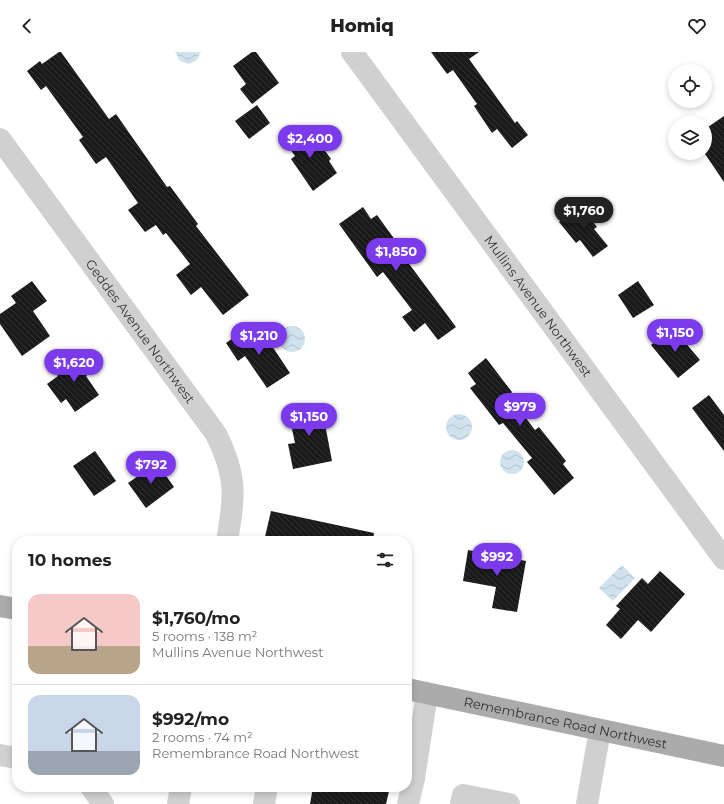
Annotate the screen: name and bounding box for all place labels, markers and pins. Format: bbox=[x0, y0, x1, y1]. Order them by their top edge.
pin: $2,400 bbox=[277, 125, 343, 159]
pin: $1,760 bbox=[551, 197, 617, 231]
pin: $1,850 bbox=[363, 238, 429, 272]
pin: $1,150 bbox=[642, 319, 708, 353]
pin: $1,210 bbox=[226, 322, 292, 356]
pin: $1,620 bbox=[41, 349, 107, 383]
pin: $979 bbox=[496, 393, 544, 427]
pin: $1,150 bbox=[276, 403, 342, 437]
pin: $792 bbox=[127, 451, 175, 485]
pin: $992 bbox=[473, 543, 521, 577]

